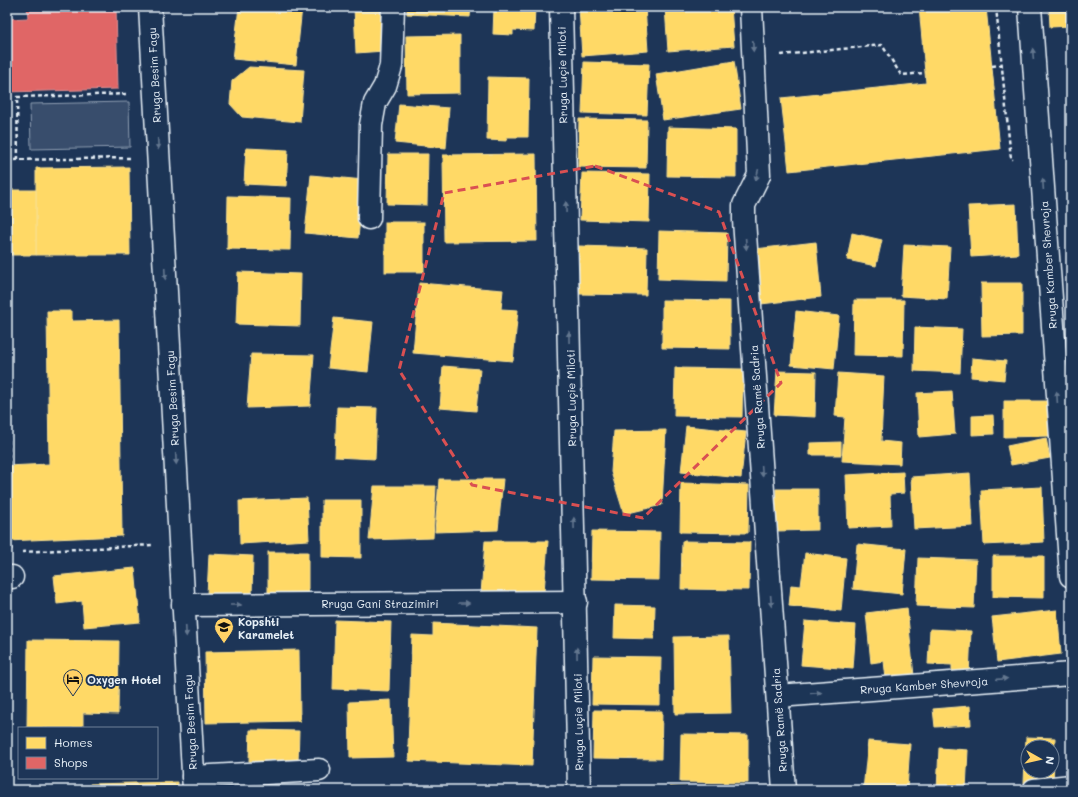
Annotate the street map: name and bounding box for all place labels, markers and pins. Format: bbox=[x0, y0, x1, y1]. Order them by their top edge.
place label: Kopshti Karamelet bbox=[238, 614, 294, 642]
school or university icon: Kopshti Karamelet bbox=[213, 616, 235, 644]
hotel icon: Oxygen Hotel bbox=[62, 668, 84, 696]
place label: Oxygen Hotel bbox=[87, 672, 161, 687]

